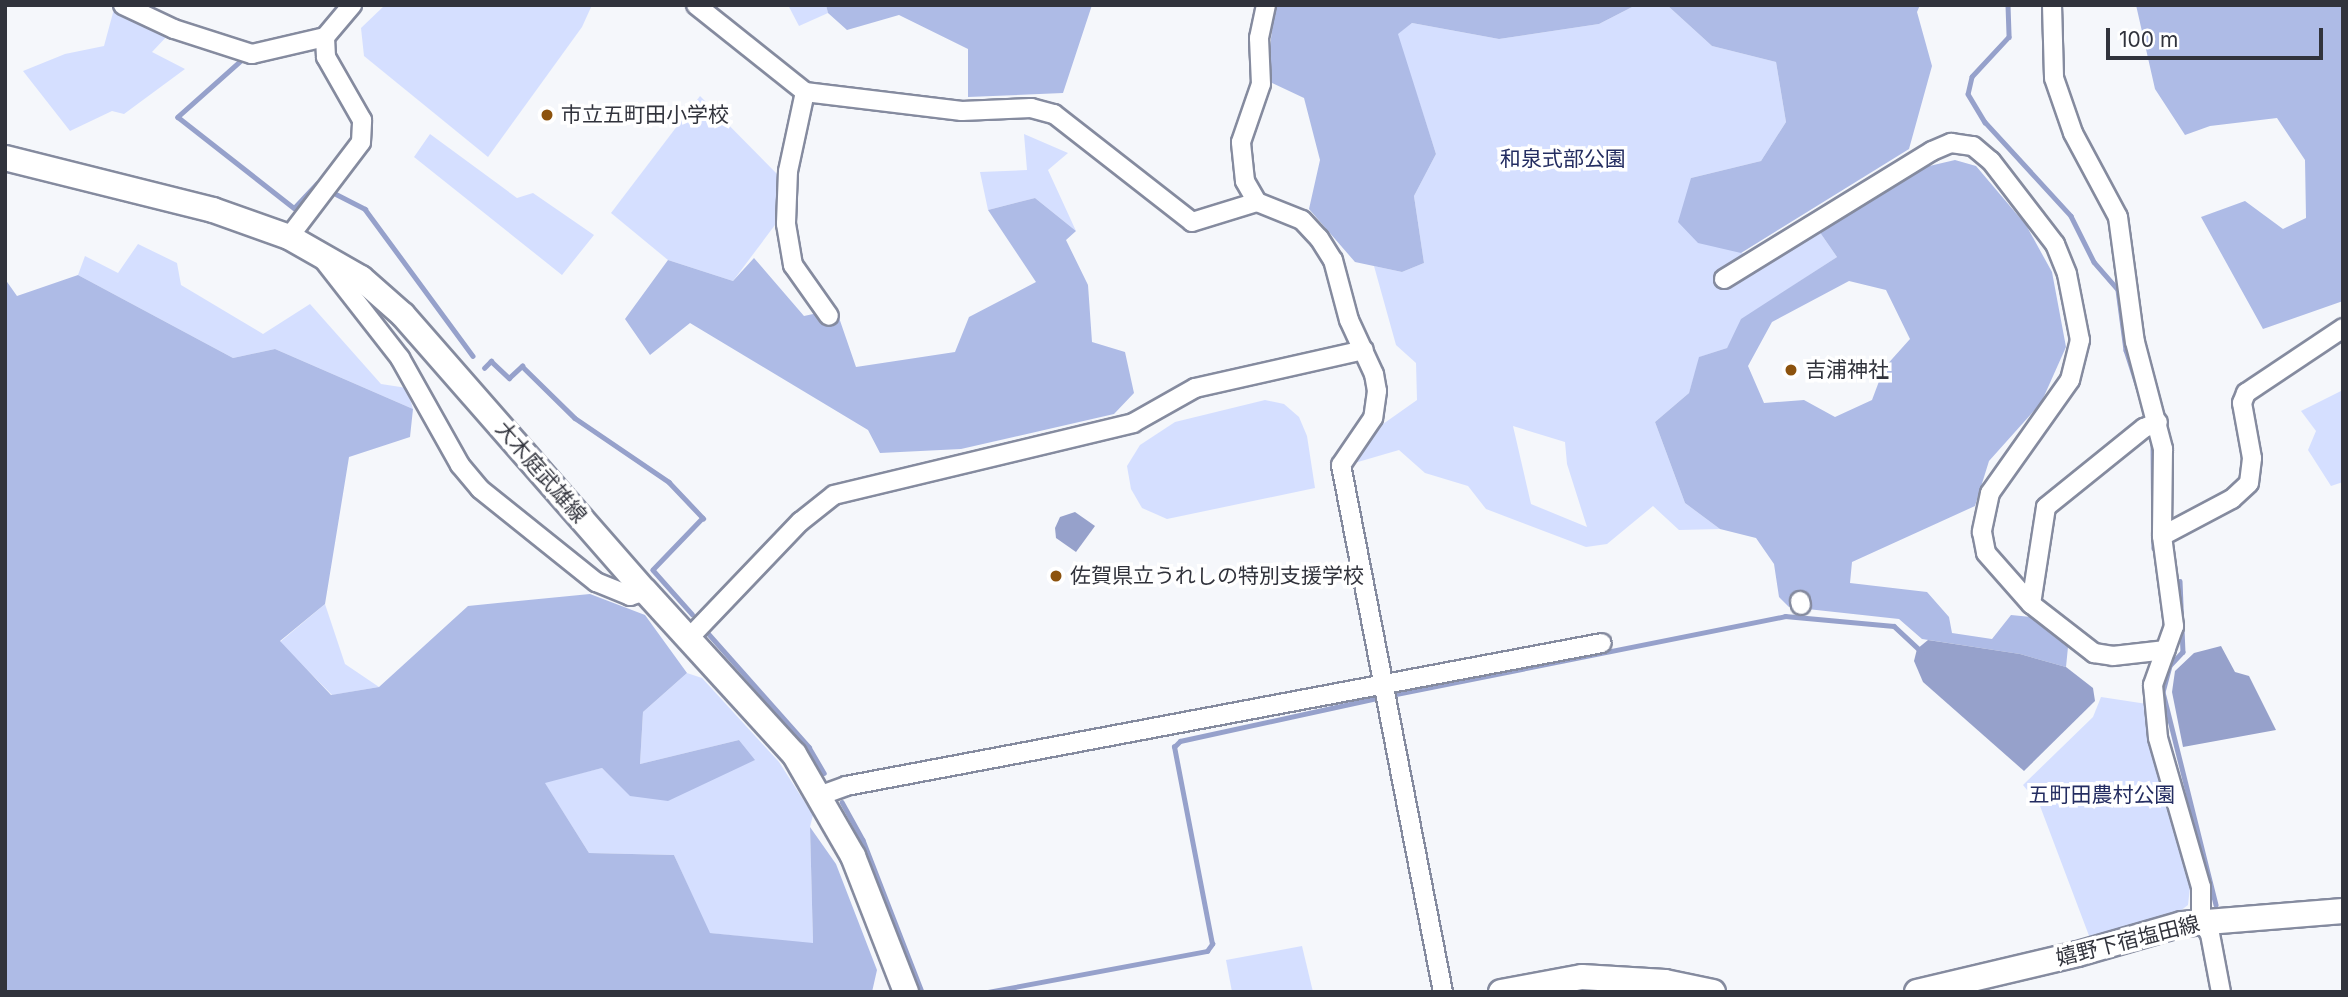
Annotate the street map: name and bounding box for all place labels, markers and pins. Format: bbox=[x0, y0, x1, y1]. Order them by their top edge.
place label: 市立五町田小学校 bbox=[561, 102, 729, 128]
marker: 市立五町田小学校 bbox=[539, 107, 555, 123]
place label: 吉浦神社 bbox=[1805, 357, 1889, 383]
marker: 吉浦神社 bbox=[1783, 362, 1799, 378]
place label: 佐賀県立うれしの特別支援学校 bbox=[1070, 563, 1364, 589]
marker: 佐賀県立うれしの特別支援学校 bbox=[1048, 568, 1064, 584]

